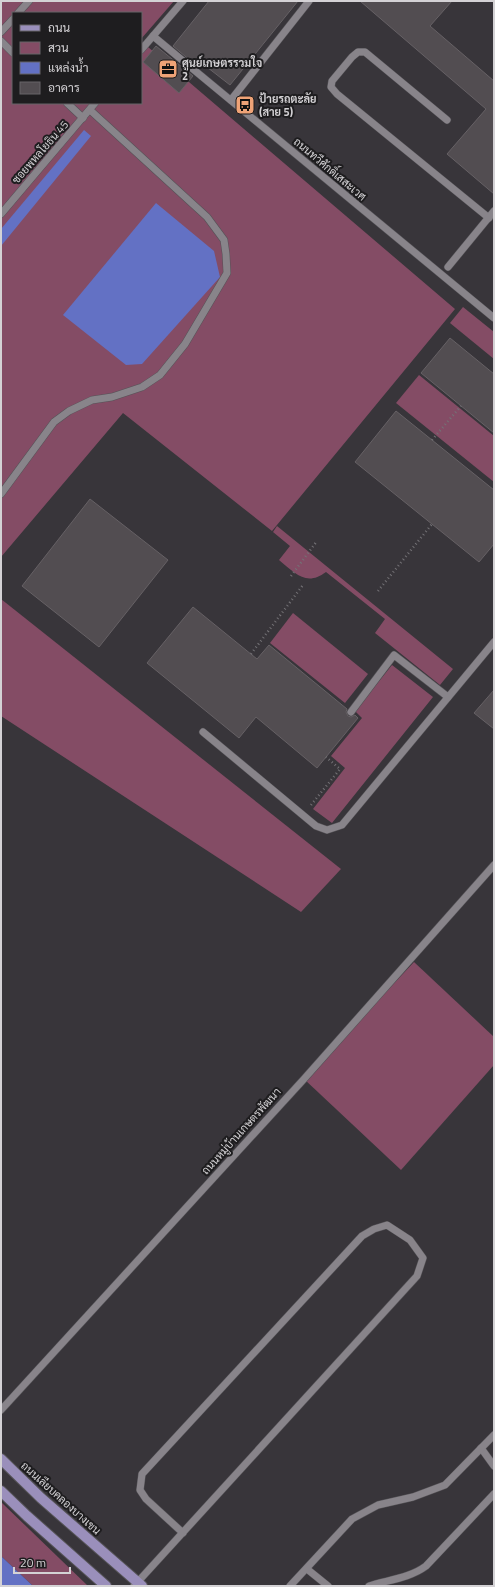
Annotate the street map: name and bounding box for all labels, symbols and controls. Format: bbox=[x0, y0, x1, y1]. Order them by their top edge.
legend bbox=[12, 12, 142, 104]
text: ถนน bbox=[48, 18, 71, 37]
text: สวน bbox=[48, 38, 69, 57]
place label: ศูนย์เกษตรรวมใจ 2 bbox=[182, 55, 262, 84]
text: แหล่งน้ำ bbox=[48, 57, 88, 77]
office icon: ศูนย์เกษตรรวมใจ 2 bbox=[157, 58, 179, 80]
text: อาคาร bbox=[48, 78, 80, 97]
place label: ป้ายรถตะลัย (สาย 5) bbox=[259, 91, 316, 120]
bus stop icon: ป้ายรถตะลัย (สาย 5) bbox=[234, 94, 256, 116]
street label: ซอยพหลโยธิน 45 bbox=[8, 117, 72, 187]
street label: ถนนทวีศักดิ์เสสะเวศ bbox=[290, 131, 372, 204]
street label: ถนนหมู่บ้านเกษตรพัฒนา bbox=[198, 1084, 284, 1178]
street label: ถนนเลียบคลองบางเขน bbox=[18, 1458, 104, 1538]
scale bar bbox=[14, 1549, 70, 1575]
text: 20 m bbox=[20, 1553, 46, 1572]

